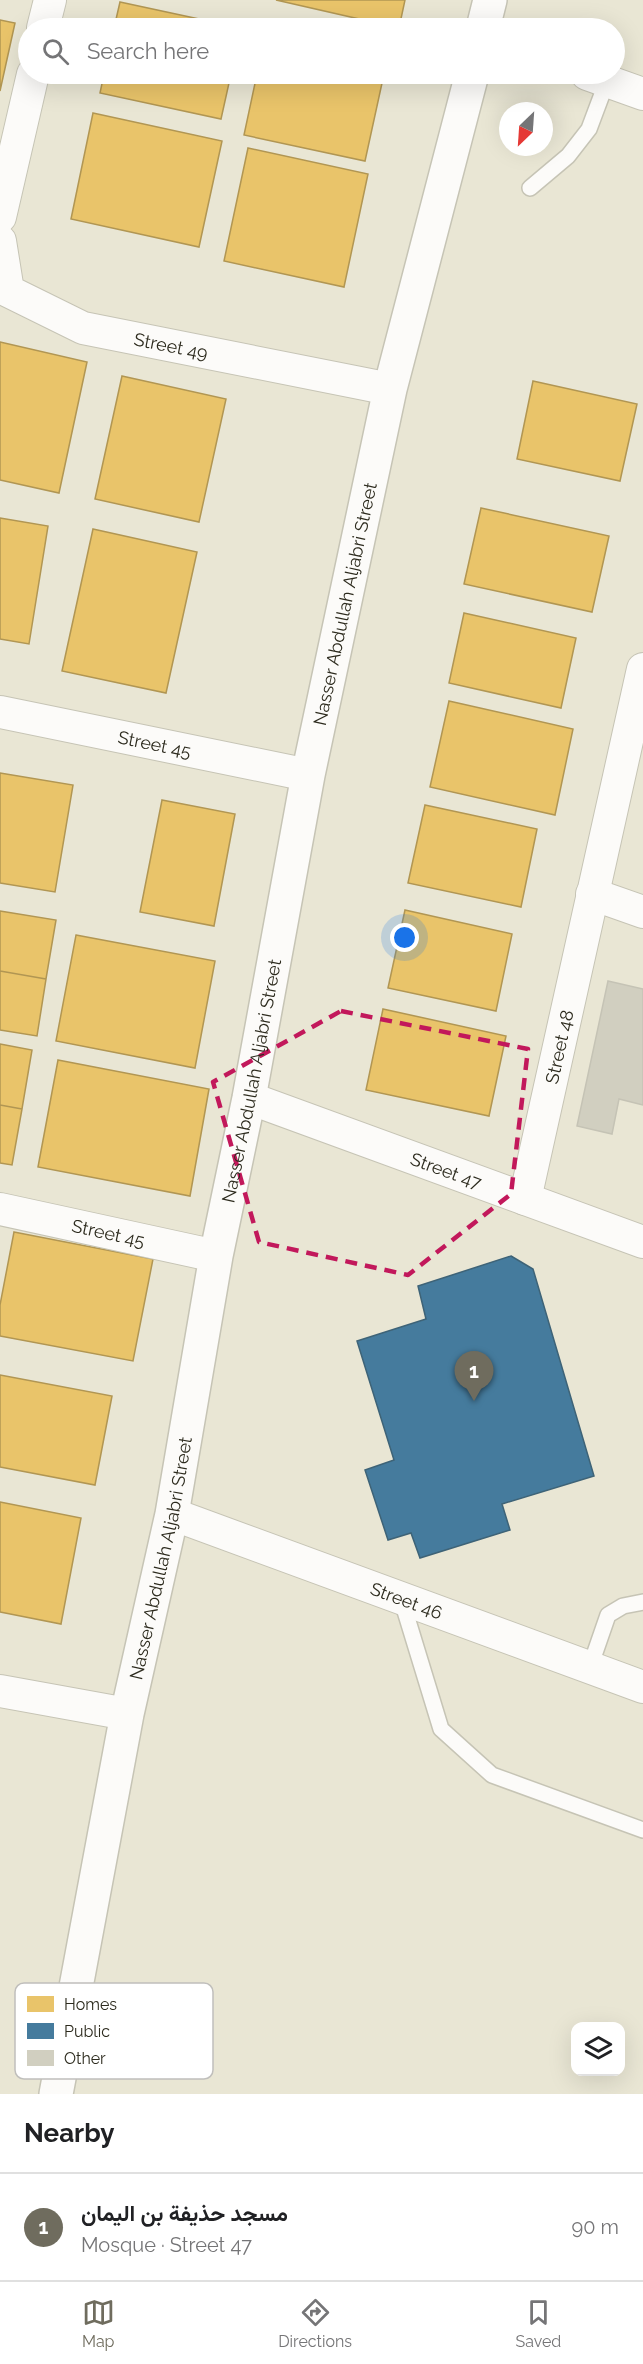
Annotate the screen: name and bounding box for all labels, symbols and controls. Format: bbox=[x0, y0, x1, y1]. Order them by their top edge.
search box bbox=[18, 18, 625, 84]
icon: search bbox=[39, 35, 72, 68]
text: Search here bbox=[87, 38, 209, 64]
north arrow bbox=[499, 102, 553, 156]
street label: Street 49 bbox=[132, 328, 210, 363]
street label: Nasser Abdullah Aljabri Street bbox=[308, 481, 380, 727]
street label: Street 45 bbox=[116, 726, 193, 761]
your location bbox=[390, 923, 419, 952]
street label: Nasser Abdullah Aljabri Street bbox=[217, 957, 285, 1204]
street label: Street 48 bbox=[540, 1008, 577, 1086]
street label: Street 47 bbox=[408, 1148, 485, 1193]
street label: Street 45 bbox=[70, 1214, 147, 1251]
pin: 1 bbox=[454, 1352, 494, 1401]
street label: Nasser Abdullah Aljabri Street bbox=[125, 1435, 196, 1682]
street label: Street 46 bbox=[368, 1577, 446, 1623]
legend bbox=[15, 1983, 213, 2079]
text: Homes bbox=[64, 1995, 117, 2014]
text: Public bbox=[64, 2022, 110, 2041]
map controls bbox=[571, 2022, 625, 2076]
button: layers bbox=[571, 2022, 625, 2076]
text: Other bbox=[64, 2049, 106, 2068]
text: Nearby bbox=[24, 2118, 114, 2148]
text: مسجد حذيفة بن اليمان bbox=[81, 2200, 288, 2226]
text: 1 bbox=[39, 2215, 48, 2239]
text: 90 m bbox=[572, 2215, 619, 2239]
text: Mosque · Street 47 bbox=[81, 2233, 252, 2257]
tab: Map bbox=[82, 2296, 115, 2351]
tab: Directions bbox=[278, 2296, 352, 2351]
tab: Saved bbox=[515, 2296, 561, 2351]

